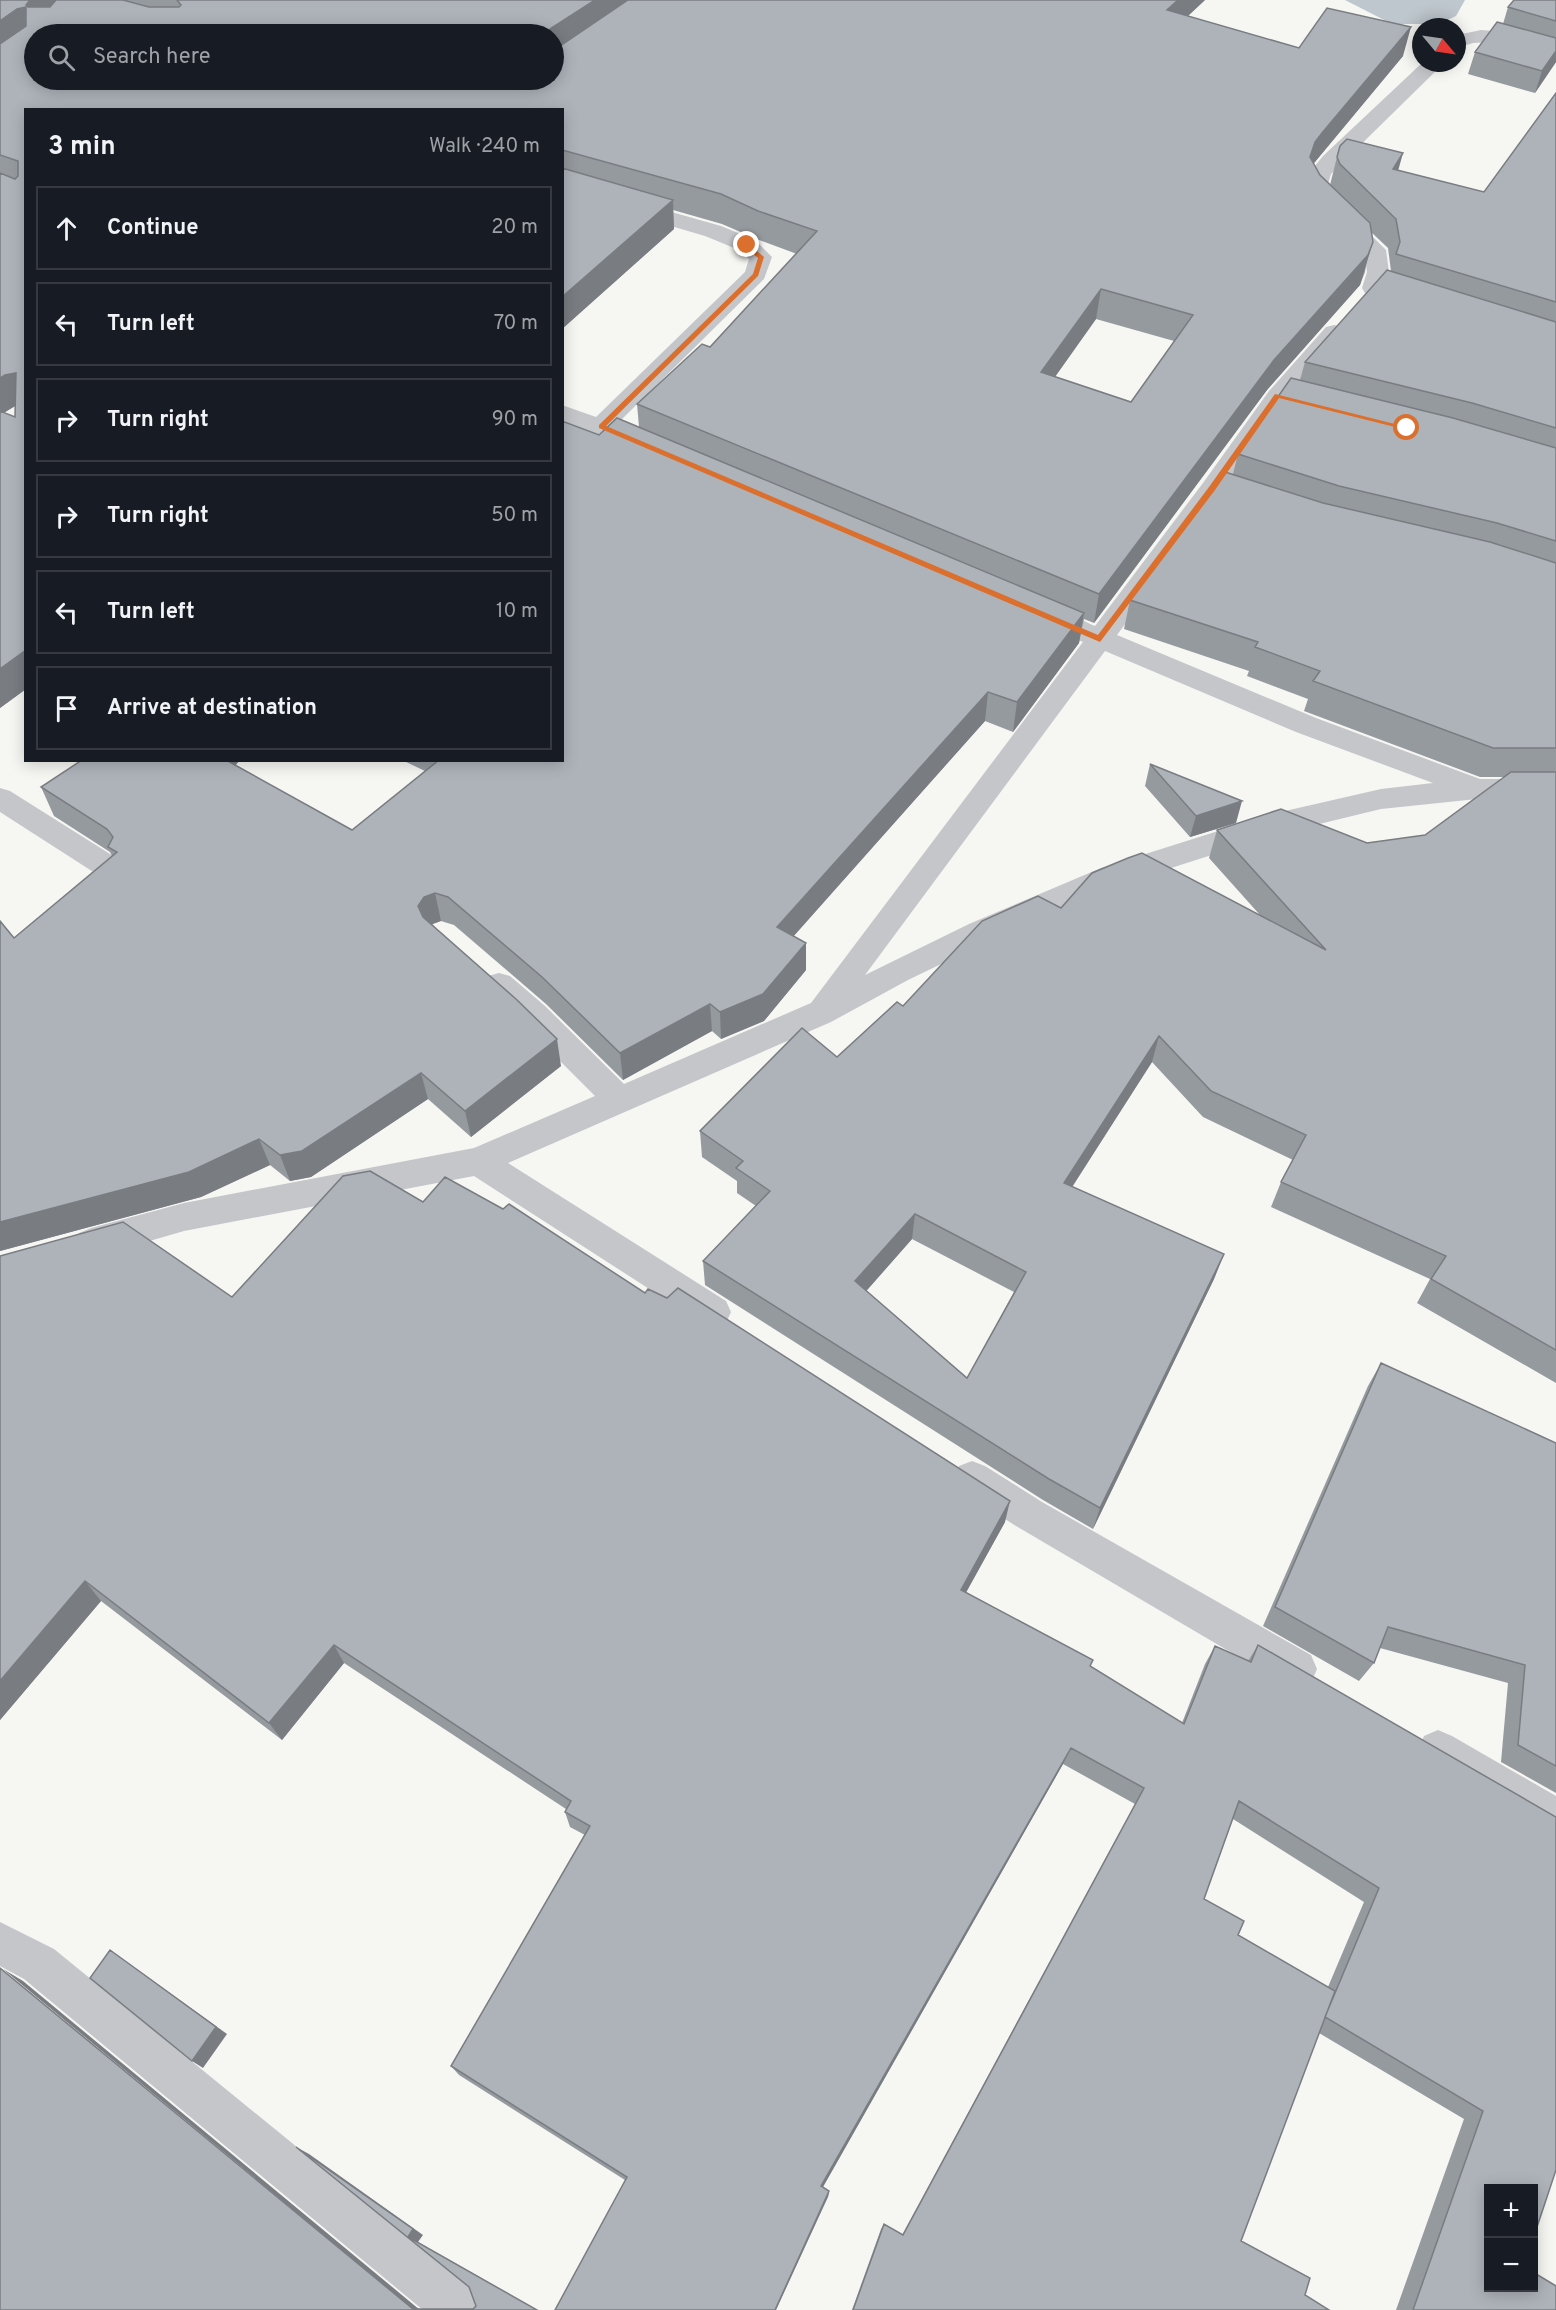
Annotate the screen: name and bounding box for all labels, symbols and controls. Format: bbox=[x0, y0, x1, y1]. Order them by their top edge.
north arrow bbox=[1412, 18, 1466, 72]
search box bbox=[24, 24, 564, 90]
icon: search bbox=[45, 41, 78, 74]
text: Search here bbox=[93, 44, 211, 71]
text: 3 min bbox=[48, 131, 116, 164]
text: Walk · 240 m bbox=[429, 134, 540, 160]
icon: ahead bbox=[50, 212, 83, 245]
text: Continue bbox=[107, 215, 198, 242]
text: 20 m bbox=[491, 215, 538, 241]
route end bbox=[733, 231, 759, 257]
icon: left bbox=[50, 308, 83, 341]
text: Turn left bbox=[107, 311, 195, 338]
text: 70 m bbox=[494, 311, 538, 337]
icon: right bbox=[50, 404, 83, 437]
text: Turn right bbox=[107, 407, 209, 434]
text: 90 m bbox=[492, 407, 538, 433]
route start bbox=[1393, 414, 1419, 440]
icon: right bbox=[50, 500, 83, 533]
text: Turn right bbox=[107, 503, 209, 530]
text: 50 m bbox=[491, 503, 538, 529]
icon: left bbox=[50, 596, 83, 629]
text: Turn left bbox=[107, 599, 195, 626]
text: 10 m bbox=[496, 599, 538, 625]
icon: arrive bbox=[50, 692, 83, 725]
text: Arrive at destination bbox=[107, 695, 317, 722]
map controls bbox=[1484, 2184, 1538, 2292]
button: + bbox=[1484, 2184, 1538, 2238]
button: − bbox=[1484, 2238, 1538, 2292]

